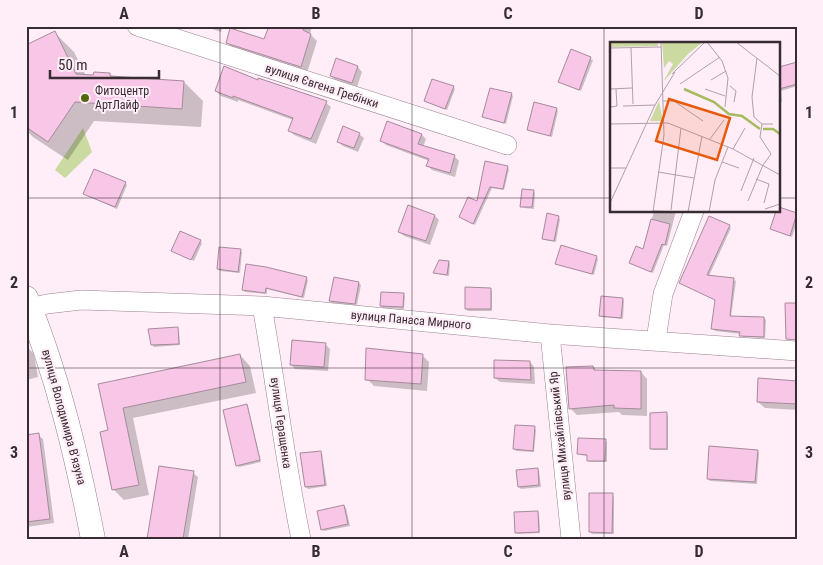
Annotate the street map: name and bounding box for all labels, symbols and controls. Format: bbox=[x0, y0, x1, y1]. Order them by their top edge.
text: A bbox=[119, 4, 129, 23]
text: B bbox=[312, 4, 321, 23]
text: C bbox=[503, 4, 513, 23]
text: D bbox=[694, 4, 704, 23]
inset map bbox=[610, 42, 780, 212]
scale bar bbox=[50, 48, 159, 80]
text: 50 m bbox=[58, 56, 88, 74]
street label: вулиця Євгена Гребінки bbox=[264, 61, 380, 111]
place label: Фитоцентр АртЛайф bbox=[95, 84, 149, 112]
marker: Фитоцентр АртЛайф bbox=[79, 92, 91, 104]
text: 1 bbox=[10, 103, 18, 122]
text: 1 bbox=[805, 103, 813, 122]
text: 2 bbox=[10, 273, 18, 292]
text: 2 bbox=[805, 273, 813, 292]
street label: вулиця Панаса Мирного bbox=[350, 308, 472, 332]
street label: вулиця Володимира В'язуна bbox=[39, 348, 89, 486]
street label: вулиця Михайлівський Яр bbox=[546, 371, 574, 501]
street label: вулиця Геращенка bbox=[268, 377, 294, 470]
text: 3 bbox=[10, 443, 18, 462]
text: 3 bbox=[805, 443, 813, 462]
text: A bbox=[119, 542, 129, 561]
text: B bbox=[312, 542, 321, 561]
text: C bbox=[503, 542, 513, 561]
text: D bbox=[694, 542, 704, 561]

